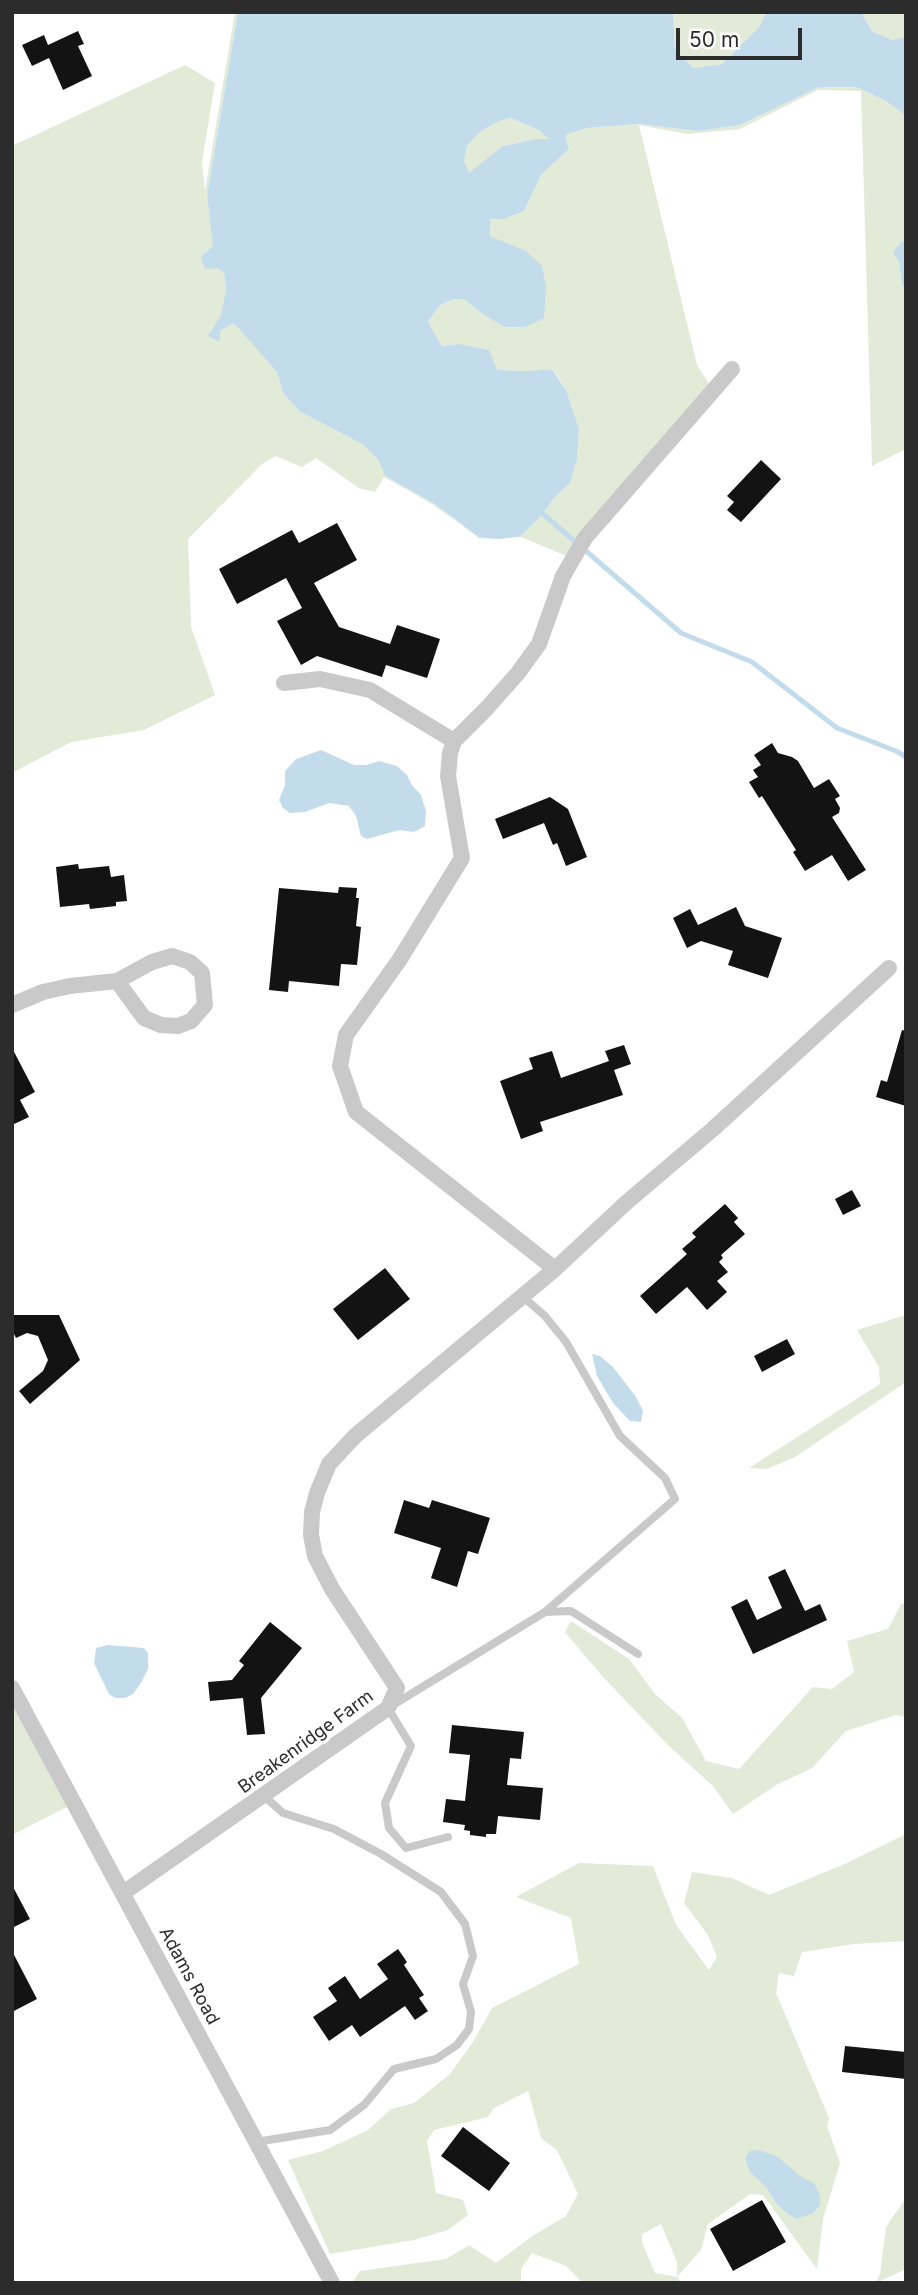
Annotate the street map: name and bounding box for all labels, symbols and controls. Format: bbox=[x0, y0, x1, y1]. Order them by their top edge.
scale bar bbox=[680, 14, 806, 58]
text: 50 m bbox=[689, 27, 739, 52]
street label: Breakenridge Farm bbox=[234, 1686, 378, 1798]
street label: Adams Road bbox=[154, 1924, 224, 2028]

